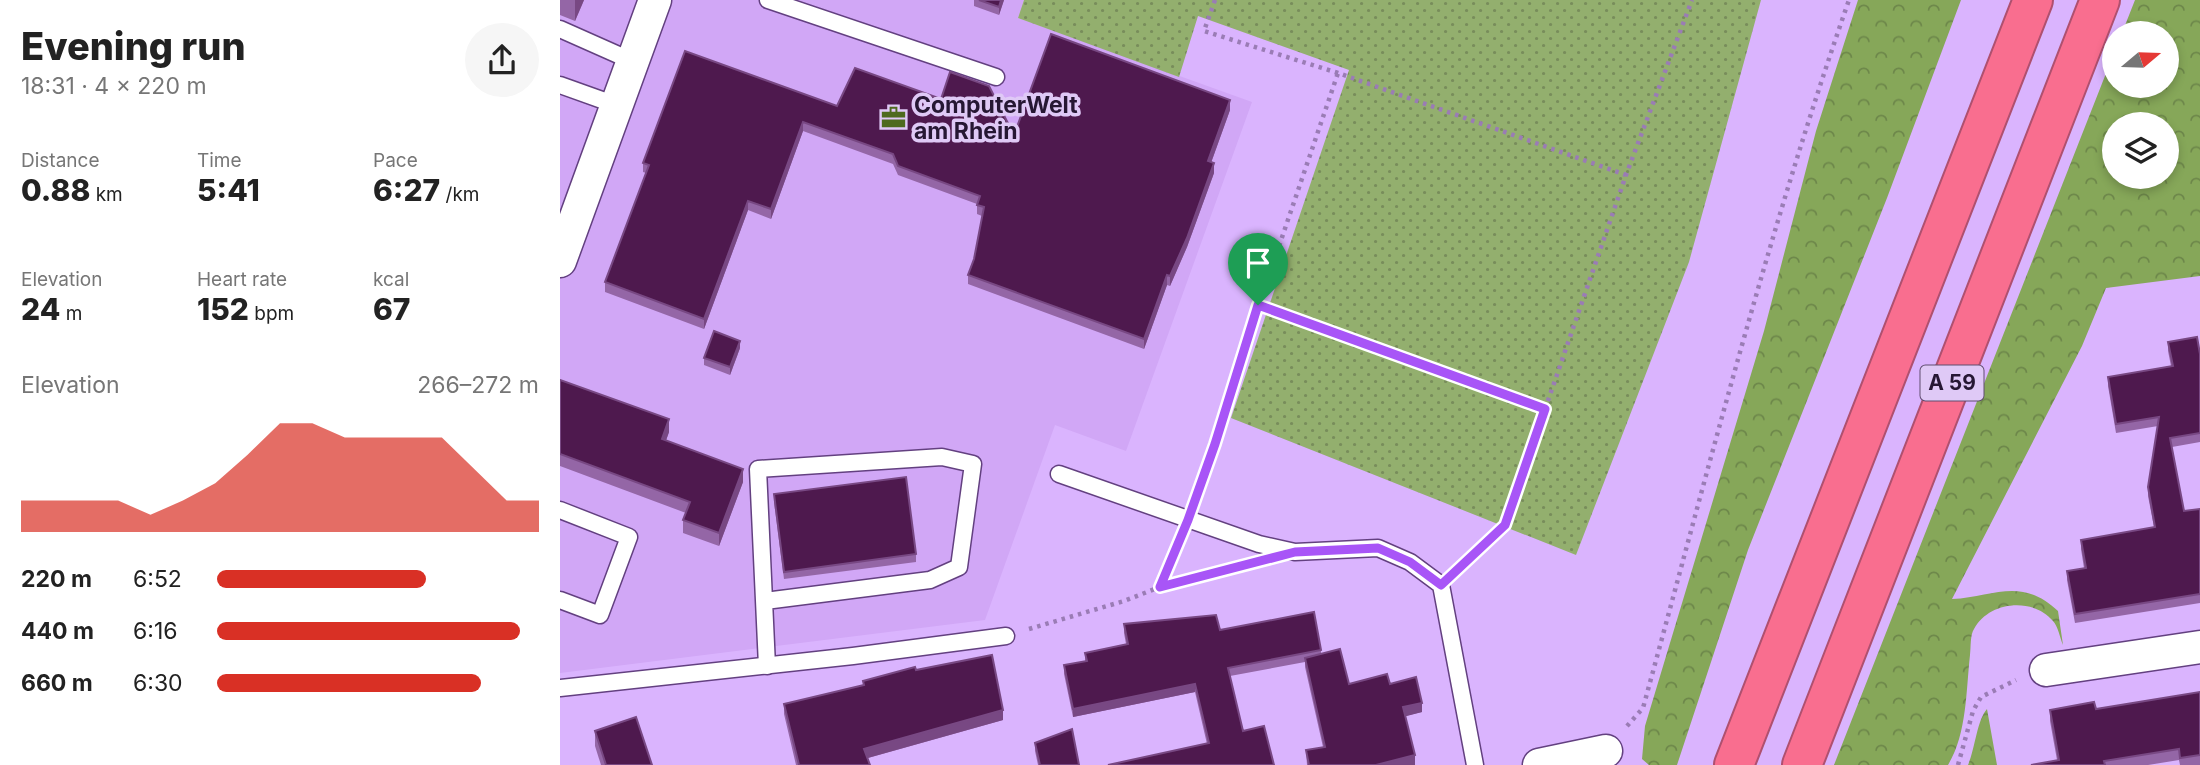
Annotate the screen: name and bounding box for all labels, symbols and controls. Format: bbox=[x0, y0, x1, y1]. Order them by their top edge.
north arrow bbox=[2102, 21, 2179, 98]
map controls bbox=[2102, 21, 2179, 189]
text: Evening run bbox=[21, 23, 246, 69]
button: share bbox=[465, 23, 539, 97]
text: 18:31 · 4 × 220 m bbox=[21, 72, 207, 100]
place label: ComputerWelt am Rhein bbox=[914, 91, 1078, 145]
office icon: ComputerWelt am Rhein bbox=[880, 104, 908, 132]
button: layers bbox=[2102, 112, 2179, 189]
text: Distance bbox=[21, 149, 99, 172]
text: Time bbox=[197, 149, 242, 172]
text: Pace bbox=[373, 149, 418, 172]
text: 0.88 bbox=[21, 172, 90, 208]
text: 5:41 bbox=[197, 172, 260, 208]
text: 6:27 bbox=[373, 172, 440, 208]
text: km bbox=[90, 183, 123, 206]
text: /km bbox=[440, 183, 479, 206]
pin bbox=[1228, 233, 1288, 305]
icon: arrive bbox=[1239, 244, 1277, 282]
text: Elevation bbox=[21, 268, 102, 291]
text: Heart rate bbox=[197, 268, 287, 291]
text: kcal bbox=[373, 268, 409, 291]
text: 24 bbox=[21, 291, 60, 327]
text: 152 bbox=[197, 291, 249, 327]
text: 67 bbox=[373, 291, 411, 327]
text: m bbox=[60, 302, 82, 325]
text: bpm bbox=[249, 302, 294, 325]
road number: A 59 bbox=[1920, 366, 1984, 400]
text: Elevation bbox=[21, 371, 120, 399]
text: 266–272 m bbox=[417, 371, 539, 399]
text: 220 m bbox=[21, 565, 92, 593]
text: 6:52 bbox=[133, 565, 182, 593]
text: 440 m bbox=[21, 617, 94, 645]
text: 6:16 bbox=[133, 617, 178, 645]
text: 660 m bbox=[21, 669, 93, 697]
text: 6:30 bbox=[133, 669, 183, 697]

